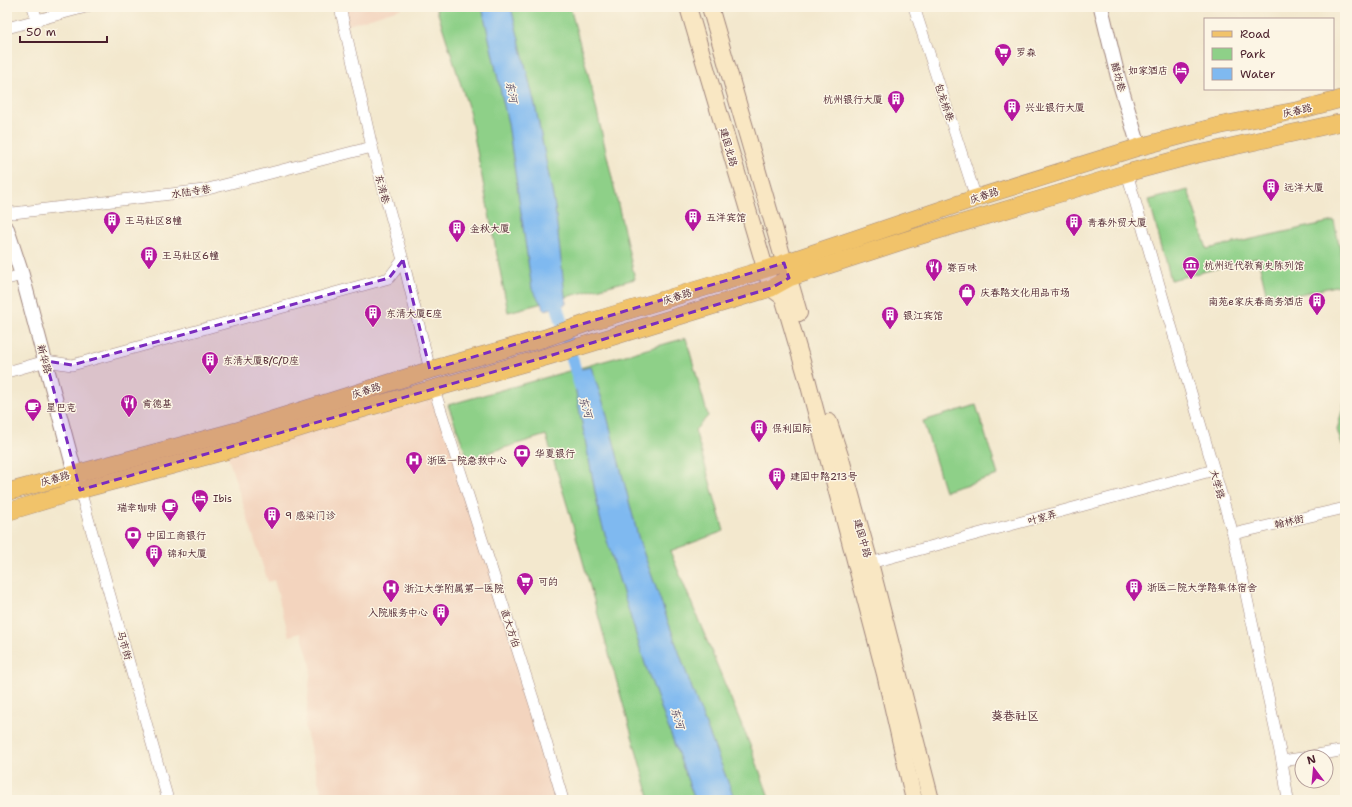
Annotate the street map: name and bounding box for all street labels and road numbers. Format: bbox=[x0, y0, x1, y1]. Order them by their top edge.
street label: 醋坊巷 bbox=[1108, 61, 1129, 94]
street label: 包龙桥巷 bbox=[932, 81, 958, 124]
street label: 庆春路 bbox=[1281, 101, 1313, 120]
street label: 建国北路 bbox=[717, 126, 740, 168]
street label: 东清巷 bbox=[372, 173, 393, 206]
street label: 水陆寺巷 bbox=[170, 182, 213, 201]
street label: 庆春路 bbox=[968, 185, 1000, 206]
street label: 庆春路 bbox=[661, 286, 693, 307]
street label: 新华路 bbox=[34, 343, 55, 375]
street label: 庆春路 bbox=[350, 380, 382, 401]
street label: 庆春路 bbox=[39, 468, 71, 489]
street label: 大学路 bbox=[1207, 468, 1228, 500]
street label: 叶家弄 bbox=[1026, 507, 1058, 528]
street label: 翰林街 bbox=[1273, 512, 1305, 531]
street label: 建国中路 bbox=[851, 517, 874, 559]
street label: 直大方伯 bbox=[498, 607, 523, 649]
street label: 马市街 bbox=[114, 629, 135, 661]

